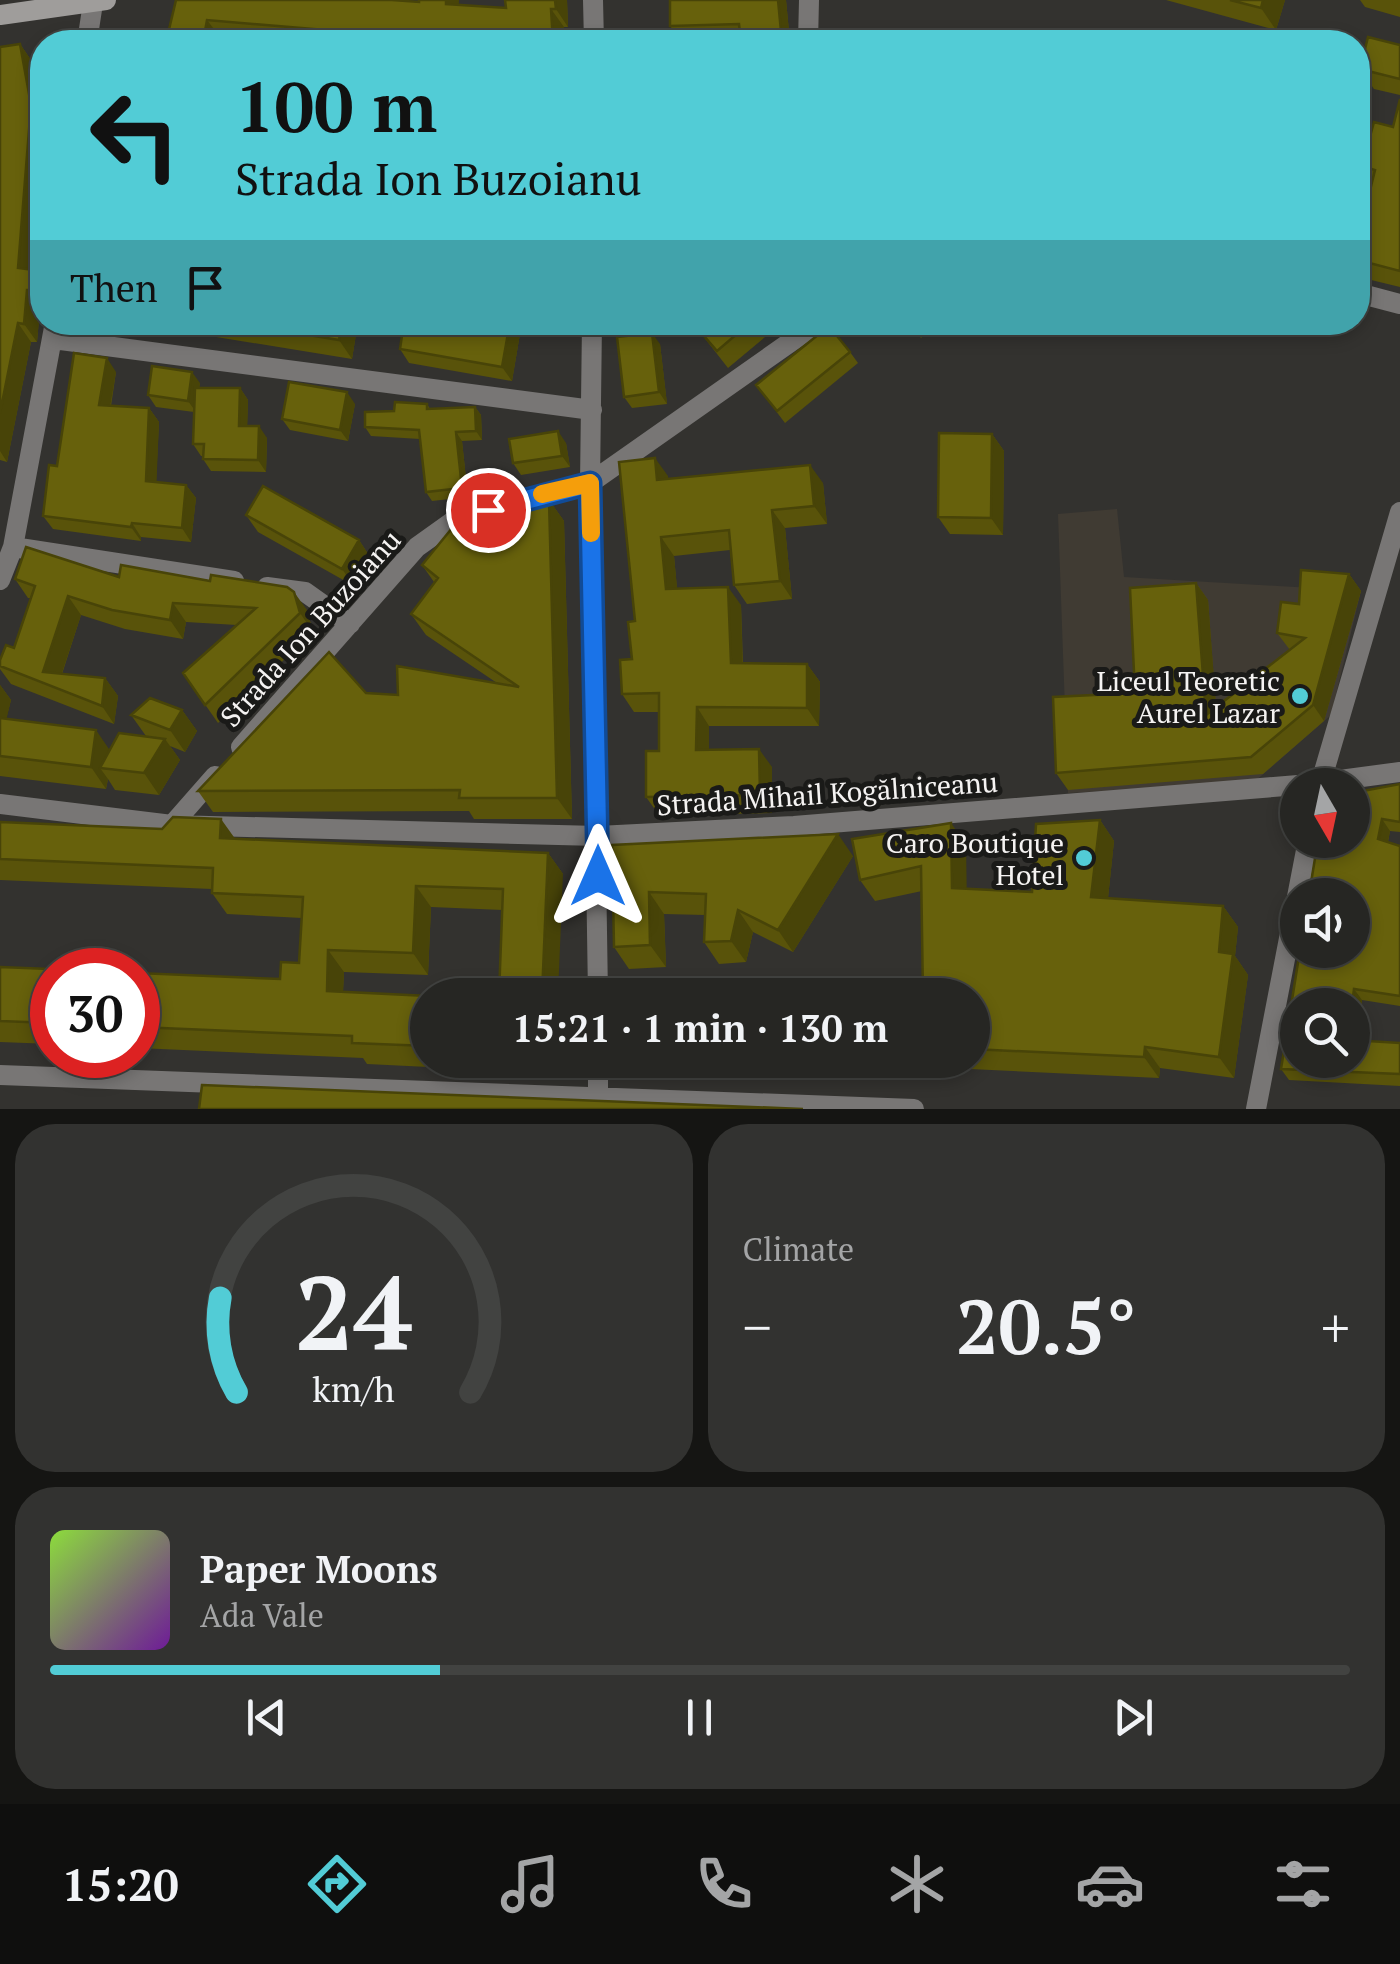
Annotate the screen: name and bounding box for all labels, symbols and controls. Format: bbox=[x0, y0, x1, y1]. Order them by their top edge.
text: 100 m bbox=[235, 59, 437, 152]
icon: left bbox=[70, 70, 200, 200]
text: Strada Ion Buzoianu bbox=[235, 148, 642, 208]
icon: arrive bbox=[178, 260, 233, 315]
text: Then bbox=[70, 263, 158, 313]
pin bbox=[446, 468, 531, 553]
icon: arrive bbox=[461, 483, 516, 538]
street label: Strada Ion Buzoianu bbox=[212, 522, 408, 734]
place label: Liceul Teoretic Aurel Lazar bbox=[1096, 662, 1280, 731]
marker: Liceul Teoretic Aurel Lazar bbox=[1289, 685, 1311, 707]
street label: Strada Mihail Kogălniceanu bbox=[655, 763, 999, 823]
north arrow bbox=[1280, 768, 1370, 858]
map controls bbox=[1280, 768, 1370, 1078]
position arrow bbox=[546, 824, 650, 928]
place label: Caro Boutique Hotel bbox=[886, 824, 1064, 893]
marker: Caro Boutique Hotel bbox=[1073, 847, 1095, 869]
button: sound bbox=[1280, 878, 1370, 968]
speed limit sign: 30 bbox=[30, 948, 160, 1078]
button: search bbox=[1280, 988, 1370, 1078]
text: 15:21 · 1 min · 130 m bbox=[512, 1003, 888, 1053]
text: Climate bbox=[743, 1228, 854, 1270]
text: 24 bbox=[295, 1242, 413, 1380]
text: 20.5° bbox=[956, 1276, 1136, 1375]
text: − bbox=[743, 1290, 772, 1363]
text: + bbox=[1321, 1290, 1350, 1363]
text: km/h bbox=[312, 1365, 395, 1412]
text: Paper Moons bbox=[200, 1544, 438, 1594]
text: Ada Vale bbox=[200, 1594, 324, 1636]
icon: previous bbox=[239, 1690, 294, 1745]
icon: pause bbox=[672, 1690, 727, 1745]
icon: next bbox=[1106, 1690, 1161, 1745]
icon: directions bbox=[302, 1849, 372, 1919]
icon: music bbox=[495, 1849, 565, 1919]
icon: phone bbox=[689, 1849, 759, 1919]
icon: climate bbox=[882, 1849, 952, 1919]
icon: car bbox=[1075, 1849, 1145, 1919]
icon: filters bbox=[1268, 1849, 1338, 1919]
text: 15:20 bbox=[62, 1854, 179, 1914]

